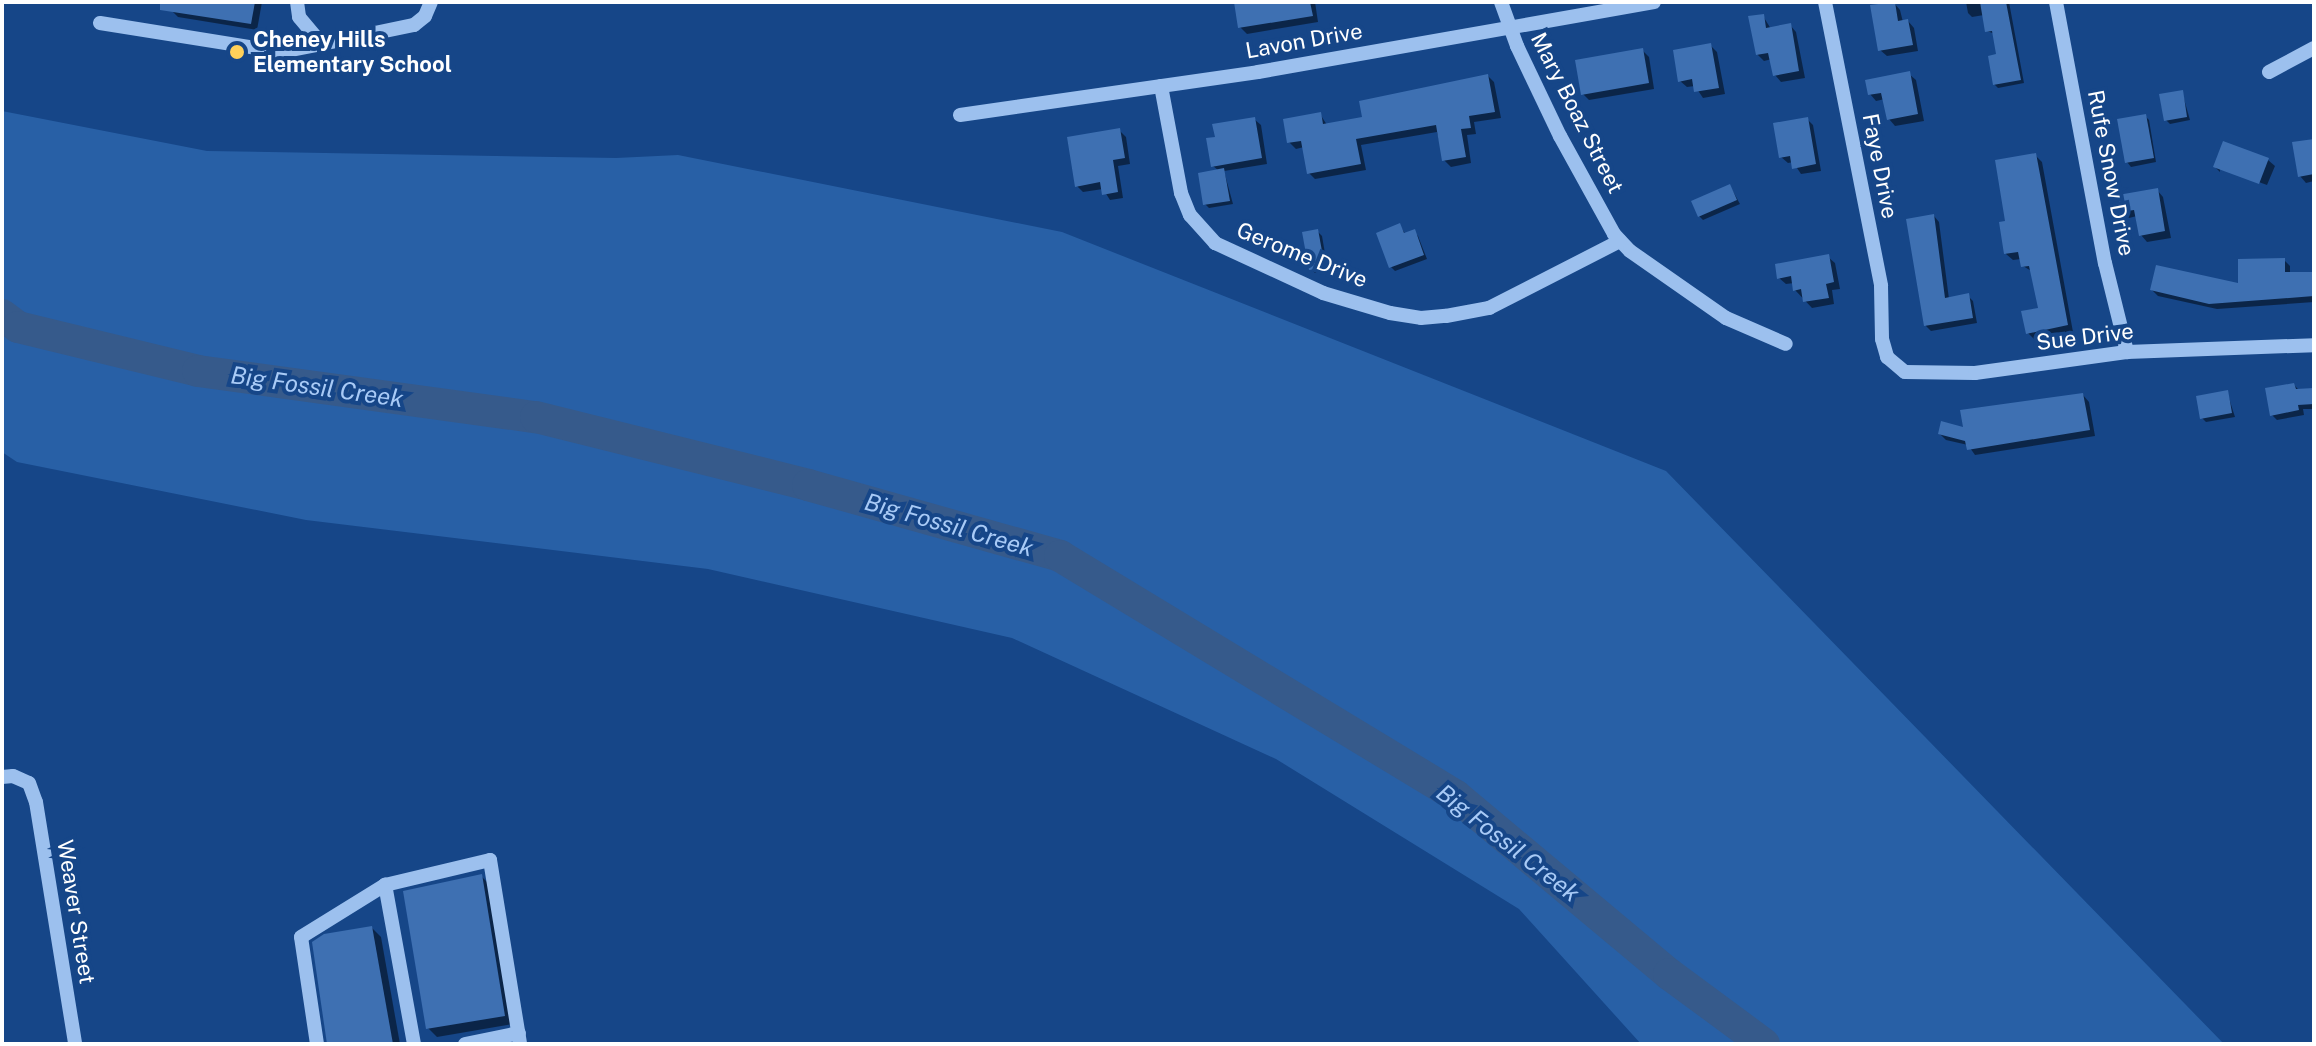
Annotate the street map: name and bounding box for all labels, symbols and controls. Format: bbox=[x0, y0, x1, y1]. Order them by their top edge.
street label: Lavon Drive bbox=[1244, 18, 1364, 64]
place label: Cheney Hills Elementary School bbox=[253, 26, 452, 78]
street label: Mary Boaz Street bbox=[1525, 28, 1629, 198]
marker: Cheney Hills Elementary School bbox=[228, 43, 246, 61]
street label: Rufe Snow Drive bbox=[2082, 88, 2140, 258]
street label: Faye Drive bbox=[1857, 111, 1903, 221]
street label: Gerome Drive bbox=[1233, 217, 1371, 293]
street label: Sue Drive bbox=[2035, 318, 2135, 356]
water label: Big Fossil Creek bbox=[229, 361, 405, 413]
water label: Big Fossil Creek bbox=[861, 487, 1037, 563]
water label: Big Fossil Creek bbox=[1431, 778, 1585, 908]
street label: Weaver Street bbox=[52, 838, 100, 986]

